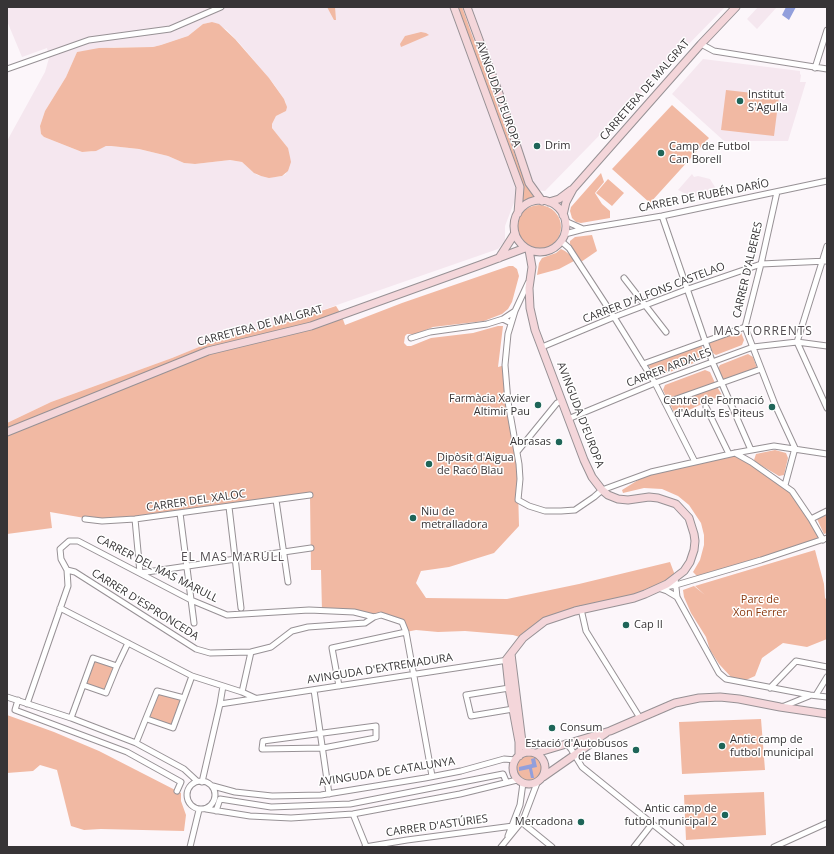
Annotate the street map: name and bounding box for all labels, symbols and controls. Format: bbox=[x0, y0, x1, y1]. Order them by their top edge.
street label: CARRETERA DE MALGRAT bbox=[597, 37, 693, 143]
street label: AVINGUDA D'EUROPA bbox=[473, 39, 523, 149]
place label: Institut S'Agulla bbox=[748, 88, 788, 114]
marker: Institut S'Agulla bbox=[735, 96, 745, 106]
place label: Drim bbox=[545, 139, 570, 153]
place label: Camp de Futbol Can Borell bbox=[669, 140, 750, 166]
marker: Drim bbox=[532, 141, 542, 151]
marker: Camp de Futbol Can Borell bbox=[656, 148, 666, 158]
street label: CARRER DE RUBÉN DARÍO bbox=[638, 177, 770, 215]
street label: CARRER D'ALBERES bbox=[730, 221, 766, 319]
street label: CARRER D'ALFONS CASTELAO bbox=[581, 260, 727, 326]
street label: CARRETERA DE MALGRAT bbox=[196, 303, 324, 349]
district label: MAS TORRENTS bbox=[713, 325, 813, 339]
street label: CARRER ARDALES bbox=[625, 346, 713, 390]
street label: AVINGUDA D'EUROPA bbox=[554, 360, 606, 470]
place label: Farmàcia Xavier Altimir Pau bbox=[449, 392, 530, 418]
place label: Centre de Formació d'Adults Es Piteus bbox=[663, 394, 764, 420]
marker: Farmàcia Xavier Altimir Pau bbox=[533, 400, 543, 410]
marker: Centre de Formació d'Adults Es Piteus bbox=[767, 402, 777, 412]
place label: Abrasas bbox=[510, 435, 551, 449]
marker: Abrasas bbox=[554, 437, 564, 447]
place label: Dipòsit d'Aigua de Racó Blau bbox=[437, 451, 514, 477]
marker: Dipòsit d'Aigua de Racó Blau bbox=[424, 459, 434, 469]
street label: CARRER DEL XALOC bbox=[145, 487, 247, 515]
place label: Niu de metralladora bbox=[421, 505, 488, 531]
marker: Niu de metralladora bbox=[408, 513, 418, 523]
street label: CARRER DEL MAS MARULL bbox=[94, 533, 220, 605]
district label: EL MAS MARULL bbox=[181, 551, 285, 565]
street label: CARRER D'ESPRONCEDA bbox=[89, 567, 201, 643]
park label: Parc de Xon Ferrer bbox=[733, 593, 787, 619]
place label: Cap II bbox=[634, 618, 663, 632]
marker: Cap II bbox=[621, 620, 631, 630]
street label: AVINGUDA D'EXTREMADURA bbox=[306, 651, 454, 687]
place label: Consum bbox=[560, 721, 602, 735]
marker: Consum bbox=[547, 723, 557, 733]
place label: Antic camp de futbol municipal bbox=[730, 733, 813, 759]
place label: Estació d'Autobusos de Blanes bbox=[525, 737, 628, 763]
marker: Antic camp de futbol municipal bbox=[717, 741, 727, 751]
marker: Estació d'Autobusos de Blanes bbox=[631, 745, 641, 755]
street label: AVINGUDA DE CATALUNYA bbox=[318, 755, 456, 789]
place label: Antic camp de futbol municipal 2 bbox=[624, 802, 717, 828]
marker: Antic camp de futbol municipal 2 bbox=[720, 810, 730, 820]
street label: CARRER D'ASTÚRIES bbox=[385, 812, 489, 840]
place label: Mercadona bbox=[515, 815, 573, 829]
marker: Mercadona bbox=[576, 817, 586, 827]

